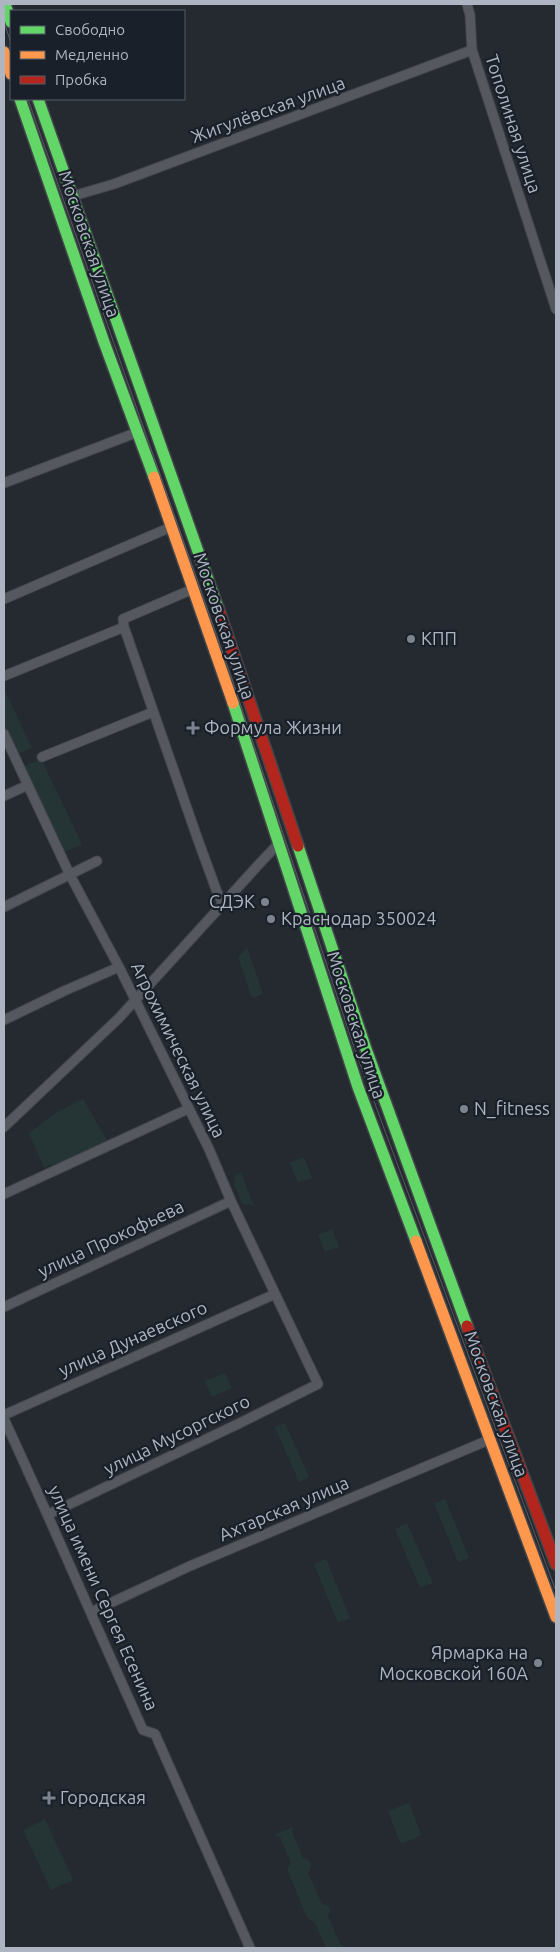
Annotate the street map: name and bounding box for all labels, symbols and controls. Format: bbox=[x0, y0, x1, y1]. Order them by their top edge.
legend bbox=[10, 10, 185, 100]
text: Свободно bbox=[55, 21, 125, 38]
text: Медленно bbox=[55, 46, 129, 63]
street label: Тополиная улица bbox=[482, 52, 546, 196]
text: Пробка bbox=[55, 71, 107, 88]
street label: Жигулёвская улица bbox=[188, 72, 347, 146]
street label: Московская улица bbox=[55, 168, 124, 320]
street label: Московская улица bbox=[190, 550, 259, 702]
place label: КПП bbox=[421, 628, 457, 648]
marker: КПП bbox=[405, 633, 417, 645]
place label: Формула Жизни bbox=[204, 717, 342, 737]
marker: Формула Жизни bbox=[186, 721, 200, 735]
place label: СДЭК bbox=[209, 891, 255, 911]
marker: СДЭК bbox=[259, 896, 271, 908]
place label: Краснодар 350024 bbox=[281, 908, 437, 928]
marker: Краснодар 350024 bbox=[265, 913, 277, 925]
street label: Московская улица bbox=[324, 948, 390, 1101]
street label: Агрохимическая улица bbox=[128, 959, 230, 1141]
place label: N_fitness bbox=[474, 1098, 550, 1119]
marker: N_fitness bbox=[458, 1103, 470, 1115]
street label: улица Прокофьева bbox=[35, 1196, 187, 1281]
street label: улица Дунаевского bbox=[55, 1296, 210, 1380]
street label: Московская улица bbox=[461, 1328, 533, 1479]
street label: улица Мусоргского bbox=[100, 1390, 253, 1478]
street label: Ахтарская улица bbox=[216, 1472, 351, 1544]
street label: улица имени Сергея Есенина bbox=[45, 1482, 163, 1713]
place label: Ярмарка на Московской 160А bbox=[379, 1642, 528, 1683]
marker: Ярмарка на Московской 160А bbox=[532, 1657, 544, 1669]
place label: Городская bbox=[60, 1787, 146, 1807]
marker: Городская bbox=[42, 1791, 56, 1805]

